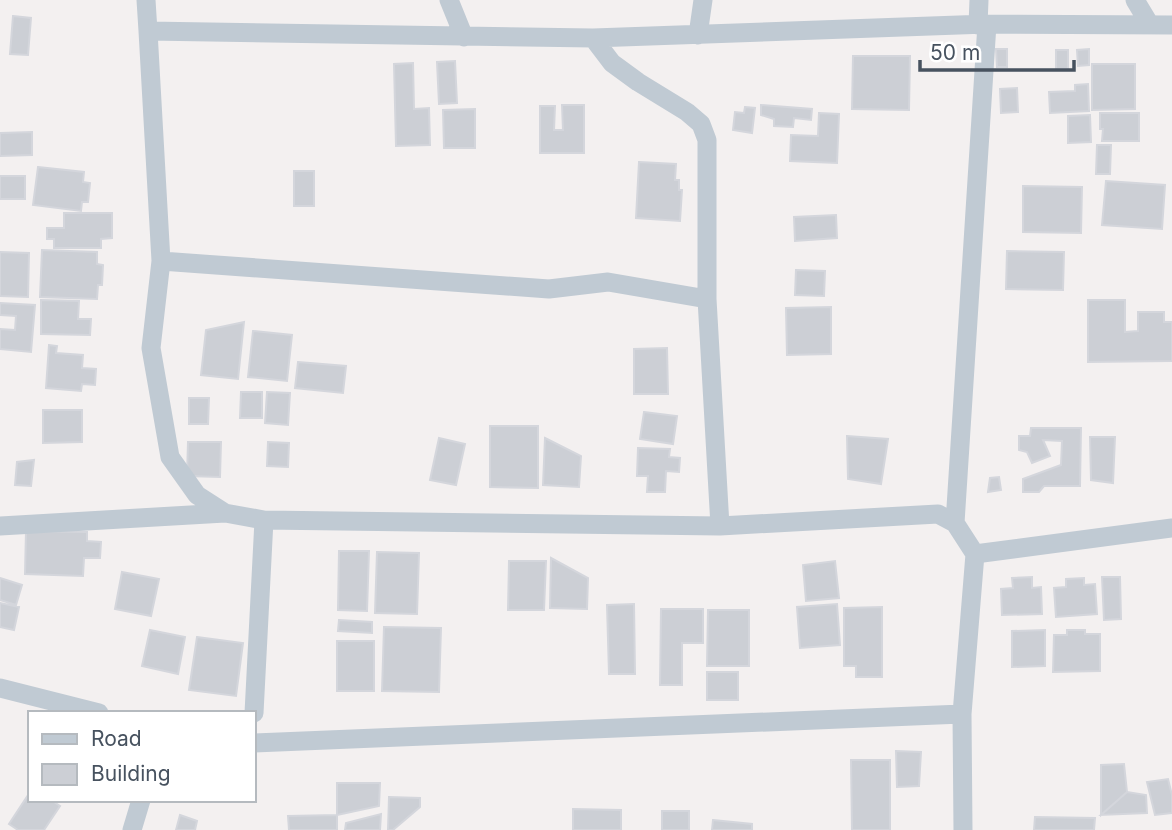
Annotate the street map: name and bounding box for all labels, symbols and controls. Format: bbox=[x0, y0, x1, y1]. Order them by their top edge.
scale bar bbox=[920, 28, 1074, 72]
text: 50 m bbox=[930, 40, 980, 65]
legend bbox=[28, 711, 256, 802]
text: Road bbox=[91, 726, 142, 751]
text: Building bbox=[91, 761, 171, 786]

